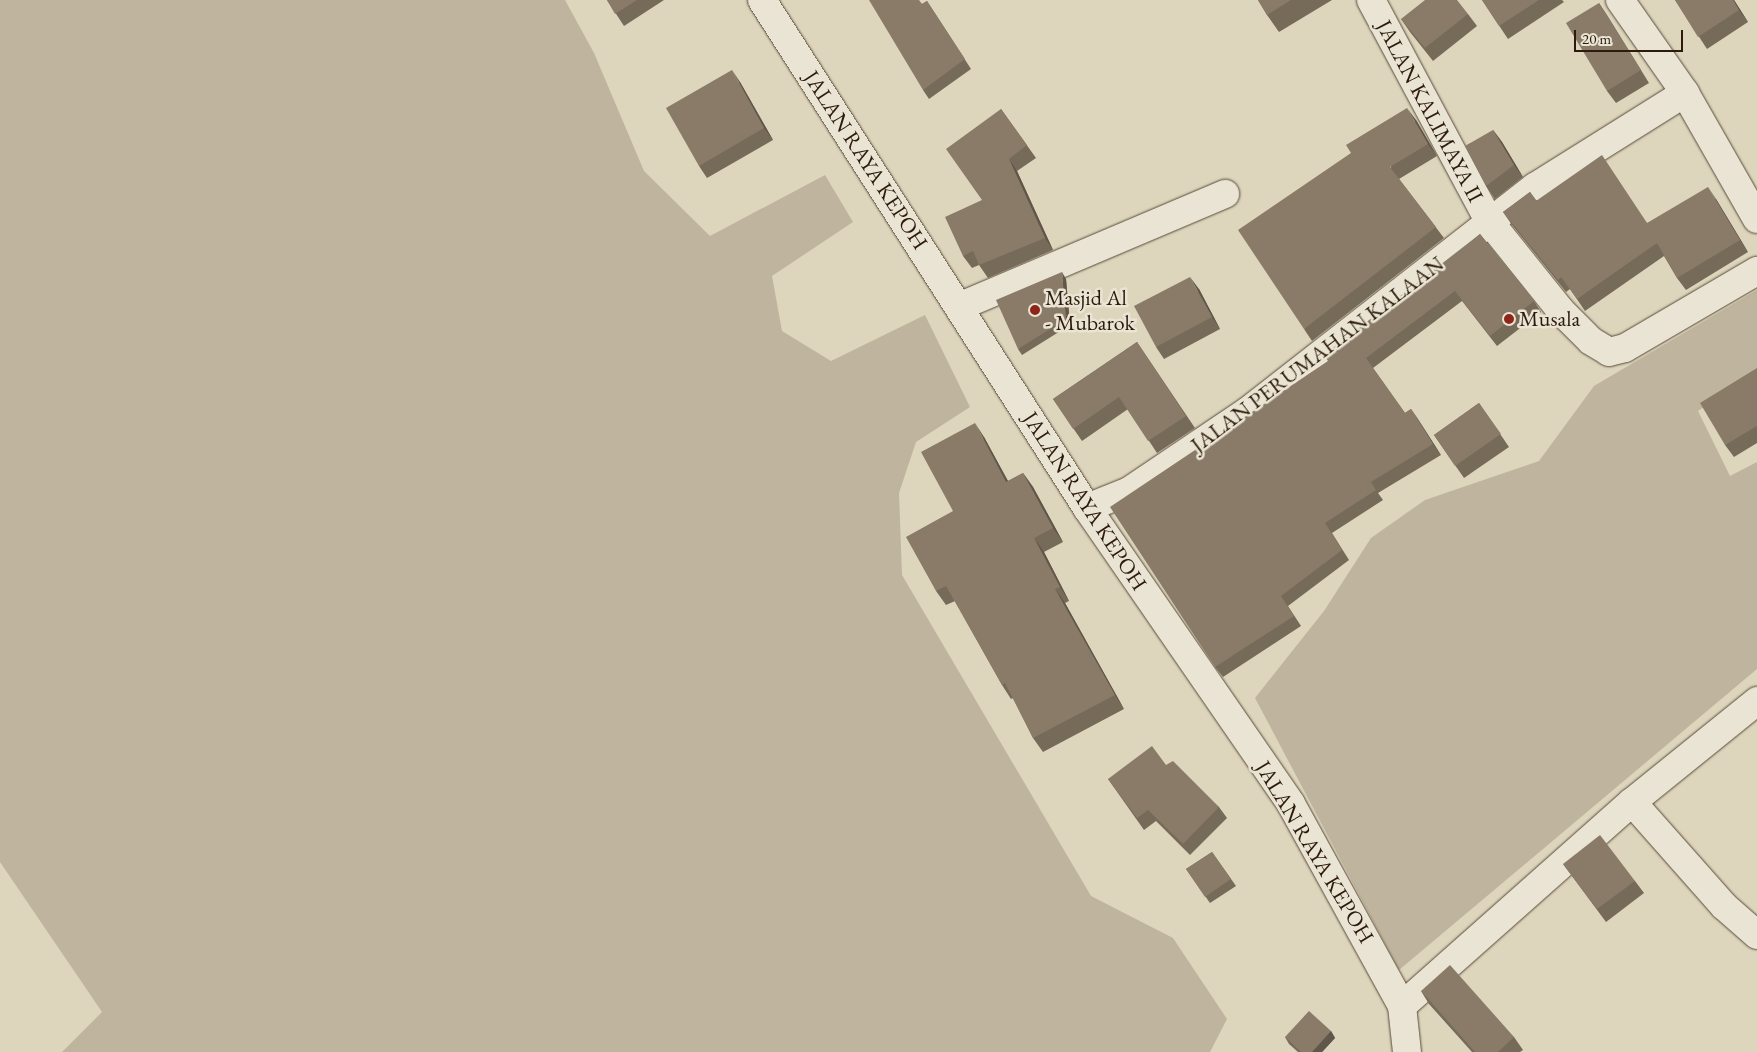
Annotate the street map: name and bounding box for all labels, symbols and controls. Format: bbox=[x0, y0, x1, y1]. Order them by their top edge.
street label: JALAN KALIMAYA II bbox=[1371, 15, 1489, 207]
scale bar bbox=[1577, 20, 1686, 52]
text: 20 m bbox=[1582, 29, 1611, 48]
street label: JALAN RAYA KEPOH bbox=[798, 66, 934, 254]
street label: JALAN PERUMAHAN KALAAN bbox=[1185, 250, 1449, 458]
place label: Masjid Al - Mubarok bbox=[1045, 284, 1135, 336]
marker: Masjid Al - Mubarok bbox=[1029, 304, 1041, 316]
place label: Musala bbox=[1519, 306, 1580, 332]
marker: Musala bbox=[1503, 313, 1515, 325]
street label: JALAN RAYA KEPOH bbox=[1017, 407, 1153, 595]
street label: JALAN RAYA KEPOH bbox=[1250, 756, 1380, 948]

